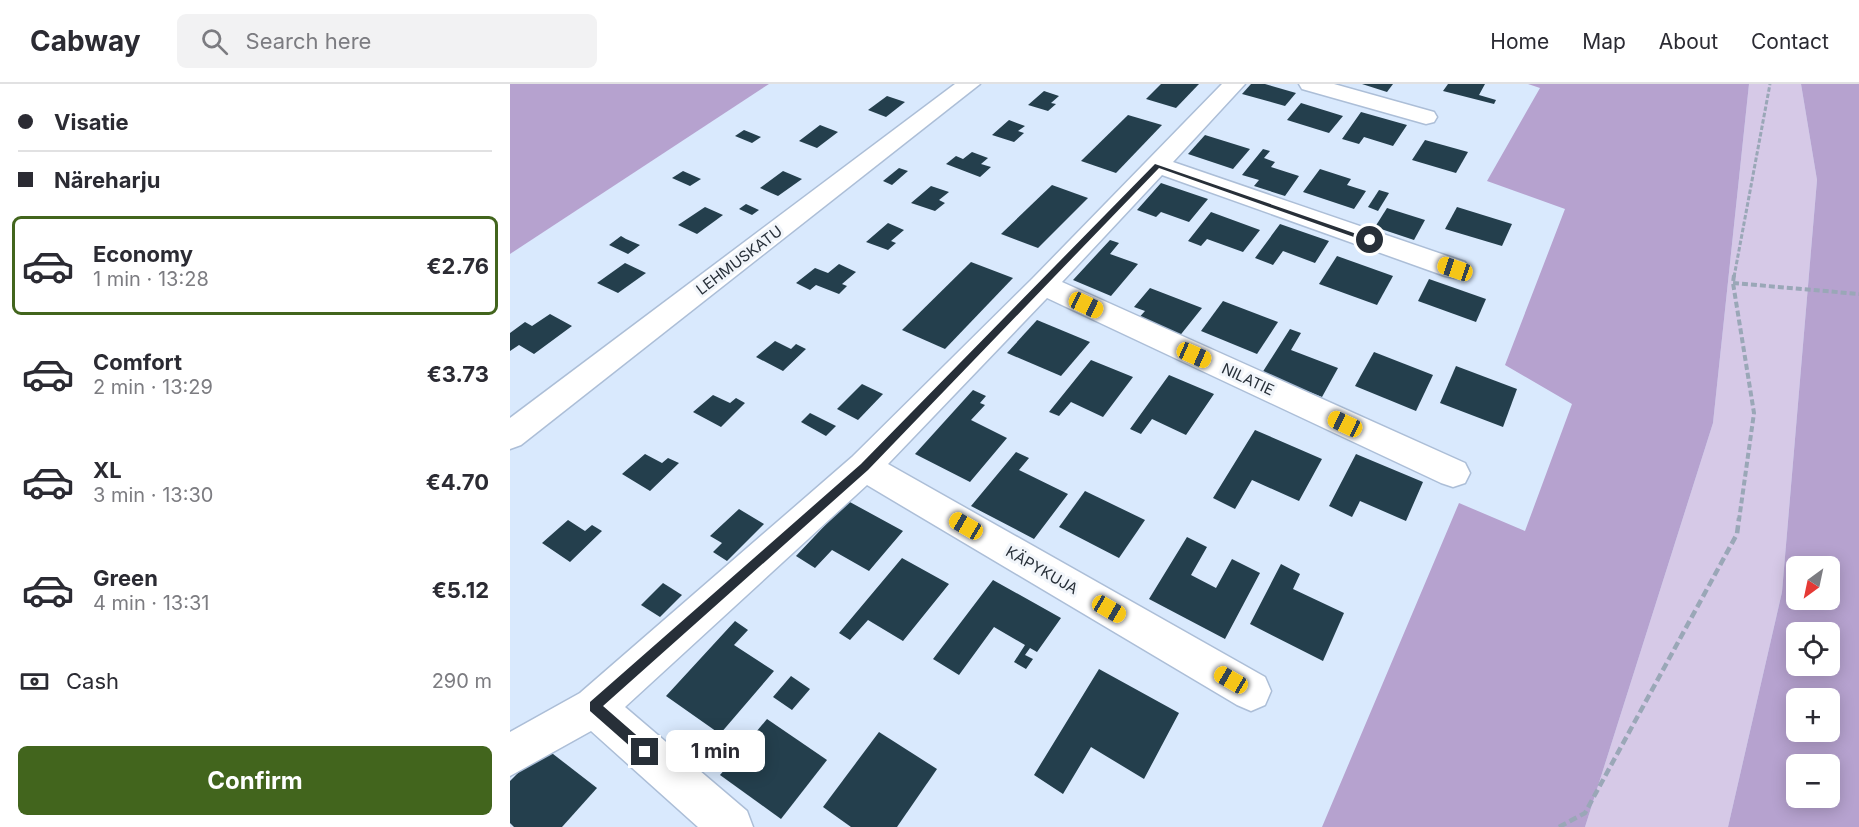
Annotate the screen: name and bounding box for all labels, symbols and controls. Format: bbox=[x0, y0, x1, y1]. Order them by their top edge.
search box bbox=[177, 14, 597, 68]
text: Cabway bbox=[30, 24, 141, 58]
icon: search bbox=[198, 25, 231, 58]
text: Search here bbox=[246, 28, 371, 54]
text: Home bbox=[1490, 29, 1549, 54]
text: Map bbox=[1582, 29, 1626, 54]
text: About bbox=[1659, 29, 1718, 54]
text: Contact bbox=[1751, 29, 1829, 54]
text: Visatie bbox=[54, 109, 129, 135]
text: Näreharju bbox=[54, 167, 161, 193]
street label: LEHMUSKATU bbox=[692, 221, 786, 299]
route start bbox=[1356, 226, 1383, 253]
icon: car bbox=[21, 239, 75, 293]
text: Economy bbox=[93, 241, 193, 267]
text: €2.76 bbox=[427, 253, 489, 279]
car bbox=[1435, 255, 1475, 283]
text: 1 min · 13:28 bbox=[93, 267, 209, 291]
car bbox=[1066, 289, 1106, 321]
car bbox=[1174, 339, 1214, 371]
icon: car bbox=[21, 347, 75, 401]
text: Comfort bbox=[93, 349, 182, 375]
street label: NILATIE bbox=[1219, 359, 1277, 399]
text: €3.73 bbox=[427, 361, 489, 387]
text: 2 min · 13:29 bbox=[93, 375, 213, 399]
car bbox=[1325, 408, 1365, 440]
icon: car bbox=[21, 455, 75, 509]
text: XL bbox=[93, 457, 122, 483]
text: €4.70 bbox=[426, 469, 489, 495]
text: 3 min · 13:30 bbox=[93, 483, 213, 507]
car bbox=[946, 509, 986, 543]
street label: KÄPYKUJA bbox=[1003, 542, 1081, 598]
north arrow bbox=[1786, 556, 1840, 610]
map controls bbox=[1786, 556, 1840, 808]
icon: car bbox=[21, 563, 75, 617]
text: Green bbox=[93, 565, 158, 591]
text: €5.12 bbox=[432, 577, 489, 603]
text: 4 min · 13:31 bbox=[93, 591, 209, 615]
car bbox=[1089, 592, 1129, 626]
button: locate bbox=[1786, 622, 1840, 676]
car bbox=[1211, 663, 1251, 697]
icon: cash bbox=[18, 665, 51, 698]
text: Cash bbox=[66, 668, 119, 694]
text: 290 m bbox=[432, 669, 492, 693]
button: + bbox=[1786, 688, 1840, 742]
callout: 1 min bbox=[666, 731, 765, 773]
route end bbox=[631, 738, 658, 765]
text: 1 min bbox=[691, 739, 740, 763]
button: Confirm bbox=[18, 746, 492, 815]
button: − bbox=[1786, 754, 1840, 808]

